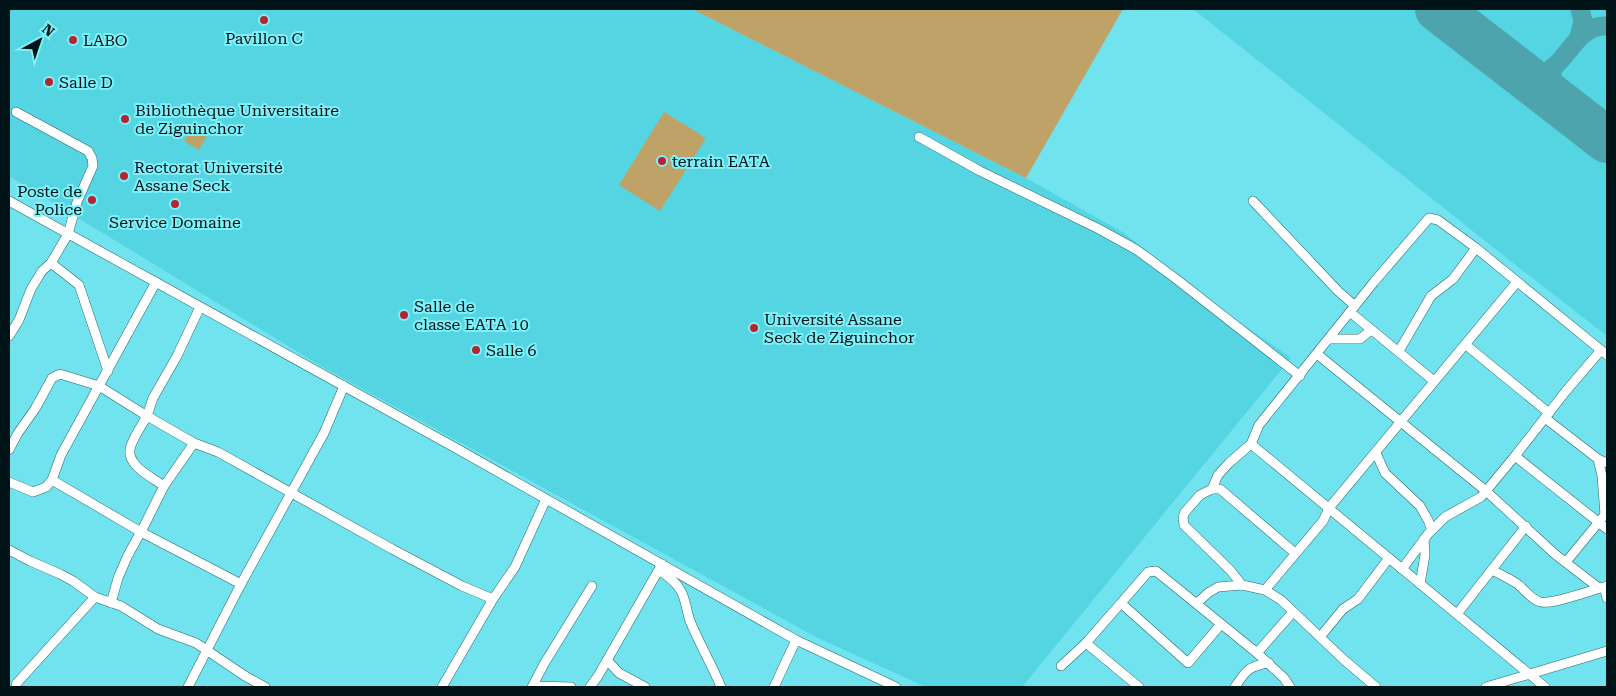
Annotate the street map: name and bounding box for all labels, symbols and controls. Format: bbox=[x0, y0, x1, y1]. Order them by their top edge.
marker: Pavillon C bbox=[258, 14, 270, 26]
north arrow bbox=[15, 15, 65, 65]
text: N bbox=[39, 20, 58, 40]
place label: Pavillon C bbox=[225, 29, 303, 48]
place label: LABO bbox=[83, 31, 128, 50]
marker: LABO bbox=[67, 34, 79, 46]
place label: Salle D bbox=[59, 73, 113, 92]
marker: Salle D bbox=[43, 76, 55, 88]
place label: Bibliothèque Universitaire de Ziguinchor bbox=[135, 101, 339, 138]
marker: Bibliothèque Universitaire de Ziguinchor bbox=[119, 113, 131, 125]
place label: terrain EATA bbox=[672, 152, 771, 171]
marker: terrain EATA bbox=[656, 155, 668, 167]
place label: Rectorat Université Assane Seck bbox=[134, 158, 283, 195]
marker: Rectorat Université Assane Seck bbox=[118, 170, 130, 182]
place label: Poste de Police bbox=[17, 182, 82, 219]
marker: Poste de Police bbox=[86, 194, 98, 206]
marker: Service Domaine bbox=[169, 198, 181, 210]
place label: Service Domaine bbox=[109, 213, 241, 232]
place label: Salle de classe EATA 10 bbox=[414, 297, 529, 334]
marker: Salle de classe EATA 10 bbox=[398, 309, 410, 321]
place label: Université Assane Seck de Ziguinchor bbox=[764, 310, 915, 347]
marker: Université Assane Seck de Ziguinchor bbox=[748, 322, 760, 334]
place label: Salle 6 bbox=[486, 341, 536, 360]
marker: Salle 6 bbox=[470, 344, 482, 356]

